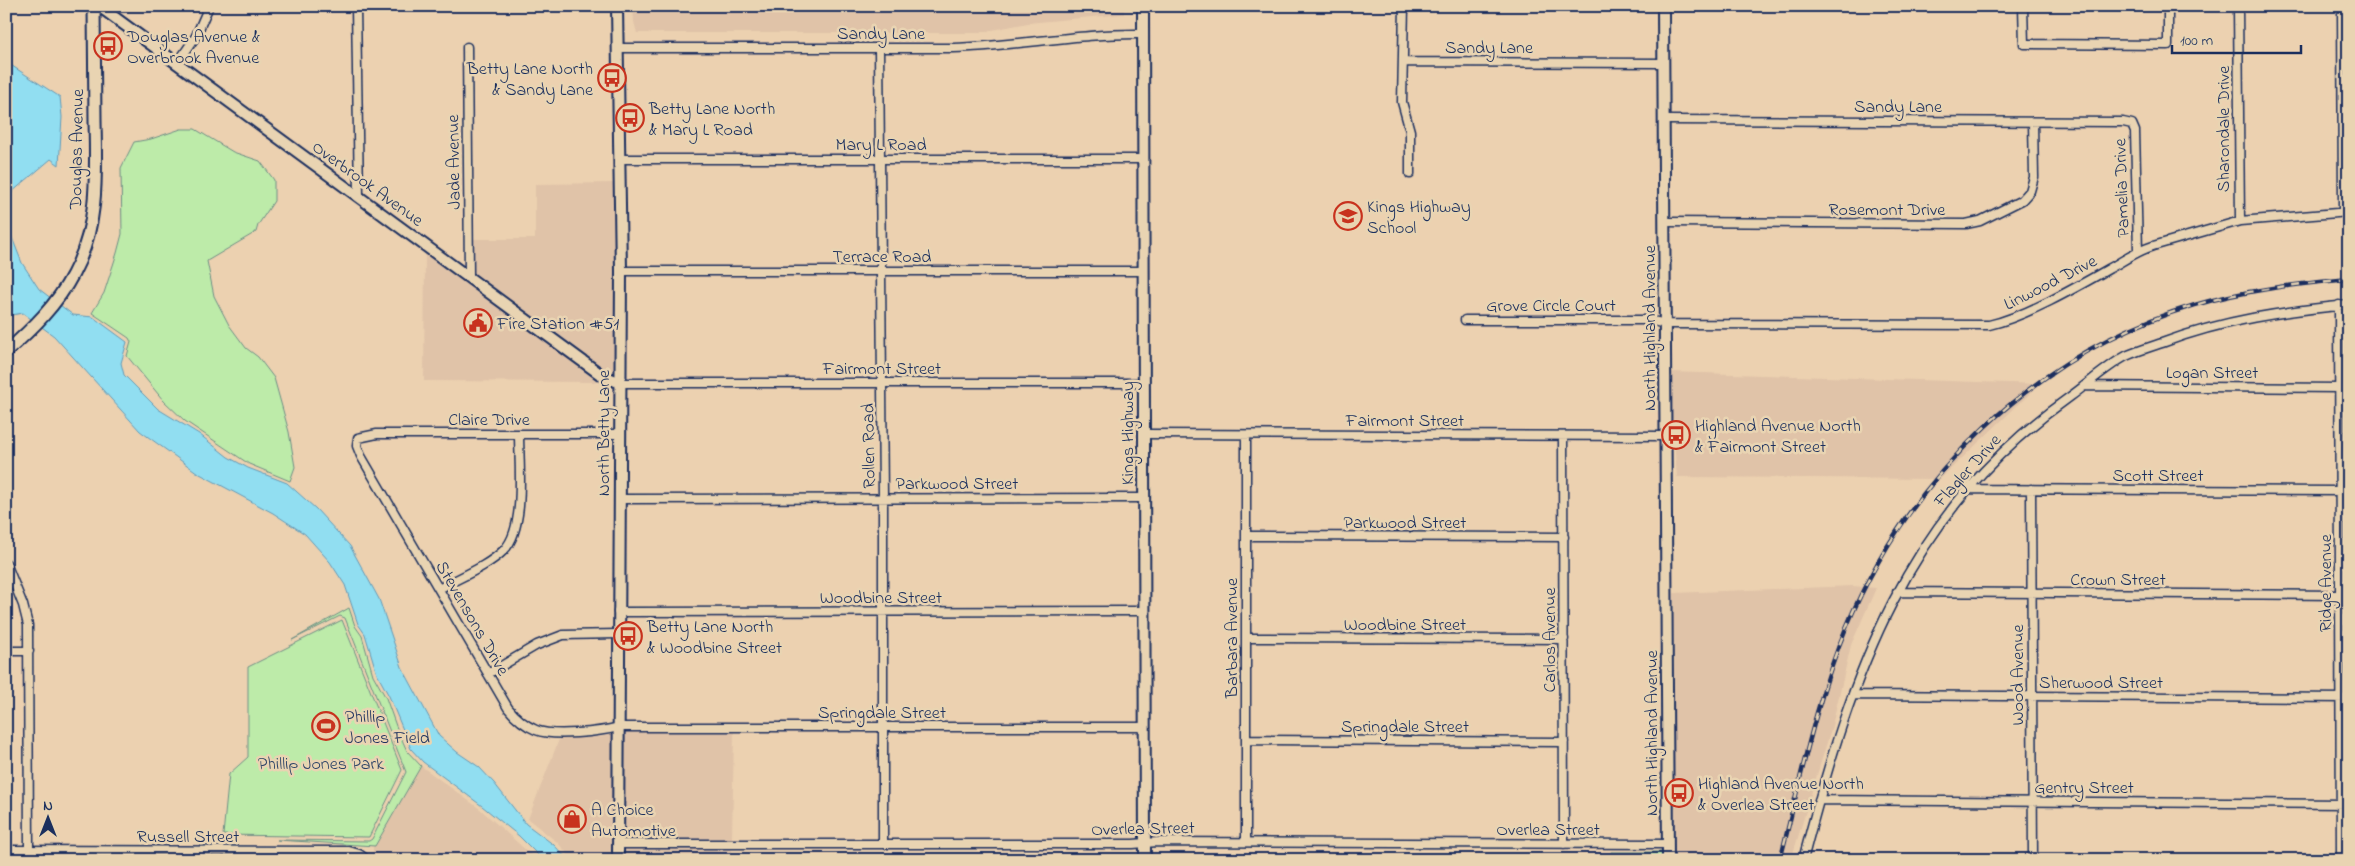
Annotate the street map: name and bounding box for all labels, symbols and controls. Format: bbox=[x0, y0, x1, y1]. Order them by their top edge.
street label: Sandy Lane bbox=[837, 22, 926, 48]
scale bar bbox=[2172, 22, 2301, 54]
place label: Douglas Avenue & Overbrook Avenue bbox=[126, 25, 260, 72]
text: 100 m bbox=[2180, 30, 2213, 52]
bus stop icon: Douglas Avenue & Overbrook Avenue bbox=[93, 31, 123, 61]
street label: Sandy Lane bbox=[1445, 36, 1534, 62]
place label: Betty Lane North & Sandy Lane bbox=[466, 57, 594, 104]
bus stop icon: Betty Lane North & Sandy Lane bbox=[597, 63, 627, 93]
street label: Sharondale Drive bbox=[2212, 65, 2238, 192]
street label: Douglas Avenue bbox=[64, 88, 93, 210]
street label: Sandy Lane bbox=[1854, 95, 1943, 121]
place label: Betty Lane North & Mary L Road bbox=[648, 97, 775, 144]
bus stop icon: Betty Lane North & Mary L Road bbox=[615, 103, 645, 133]
street label: Jade Avenue bbox=[441, 113, 469, 210]
street label: Mary L Road bbox=[835, 133, 927, 159]
street label: Overbrook Avenue bbox=[306, 135, 429, 235]
street label: Pamelia Drive bbox=[2108, 137, 2138, 238]
place label: Kings Highway School bbox=[1367, 195, 1471, 242]
street label: Rosemont Drive bbox=[1829, 198, 1946, 224]
school or university icon: Kings Highway School bbox=[1333, 201, 1363, 231]
street label: North Highland Avenue bbox=[1638, 244, 1665, 411]
street label: Terrace Road bbox=[833, 245, 931, 271]
street label: Linwood Drive bbox=[2000, 249, 2103, 318]
street label: Grove Circle Court bbox=[1486, 294, 1616, 320]
public building icon: Fire Station #51 bbox=[463, 308, 493, 338]
place label: Fire Station #51 bbox=[496, 312, 620, 338]
street label: Fairmont Street bbox=[822, 357, 941, 383]
street label: Logan Street bbox=[2166, 361, 2258, 388]
street label: North Betty Lane bbox=[592, 369, 618, 496]
street label: Kings Highway bbox=[1116, 381, 1143, 485]
street label: Rollen Road bbox=[856, 403, 884, 489]
street label: Claire Drive bbox=[448, 408, 531, 434]
street label: Fairmont Street bbox=[1345, 409, 1464, 435]
place label: Highland Avenue North & Fairmont Street bbox=[1695, 414, 1861, 461]
bus stop icon: Highland Avenue North & Fairmont Street bbox=[1661, 420, 1691, 450]
street label: Flagler Drive bbox=[1928, 428, 2010, 515]
street label: Scott Street bbox=[2113, 464, 2203, 490]
street label: Parkwood Street bbox=[896, 472, 1018, 498]
street label: Parkwood Street bbox=[1344, 511, 1466, 537]
street label: Ridge Avenue bbox=[2314, 533, 2341, 632]
street label: Stevensons Drive bbox=[428, 557, 515, 682]
street label: Crown Street bbox=[2070, 568, 2166, 594]
street label: Barbara Avenue bbox=[1220, 577, 1246, 699]
street label: Woodbine Street bbox=[820, 586, 942, 612]
street label: Carlos Avenue bbox=[1538, 587, 1564, 693]
street label: Woodbine Street bbox=[1344, 613, 1466, 639]
place label: Betty Lane North & Woodbine Street bbox=[646, 615, 782, 662]
bus stop icon: Betty Lane North & Woodbine Street bbox=[613, 621, 643, 651]
street label: Wood Avenue bbox=[2006, 624, 2032, 726]
street label: North Highland Avenue bbox=[1640, 649, 1667, 816]
street label: Sherwood Street bbox=[2039, 671, 2163, 697]
street label: Springdale Street bbox=[818, 701, 946, 728]
place label: Phillip Jones Field bbox=[345, 705, 430, 752]
sports icon: Phillip Jones Field bbox=[311, 711, 341, 741]
street label: Springdale Street bbox=[1341, 715, 1469, 742]
park label: Phillip Jones Park bbox=[258, 752, 384, 778]
place label: Highland Avenue North & Overlea Street bbox=[1698, 772, 1864, 819]
street label: Gentry Street bbox=[2034, 776, 2134, 802]
bus stop icon: Highland Avenue North & Overlea Street bbox=[1664, 778, 1694, 808]
north arrow bbox=[22, 794, 72, 844]
text: N bbox=[43, 796, 53, 817]
place label: A Choice Automotive bbox=[591, 798, 677, 845]
shop icon: A Choice Automotive bbox=[557, 804, 587, 834]
street label: Overlea Street bbox=[1091, 816, 1195, 844]
street label: Overlea Street bbox=[1496, 818, 1600, 844]
street label: Russell Street bbox=[137, 825, 239, 851]

